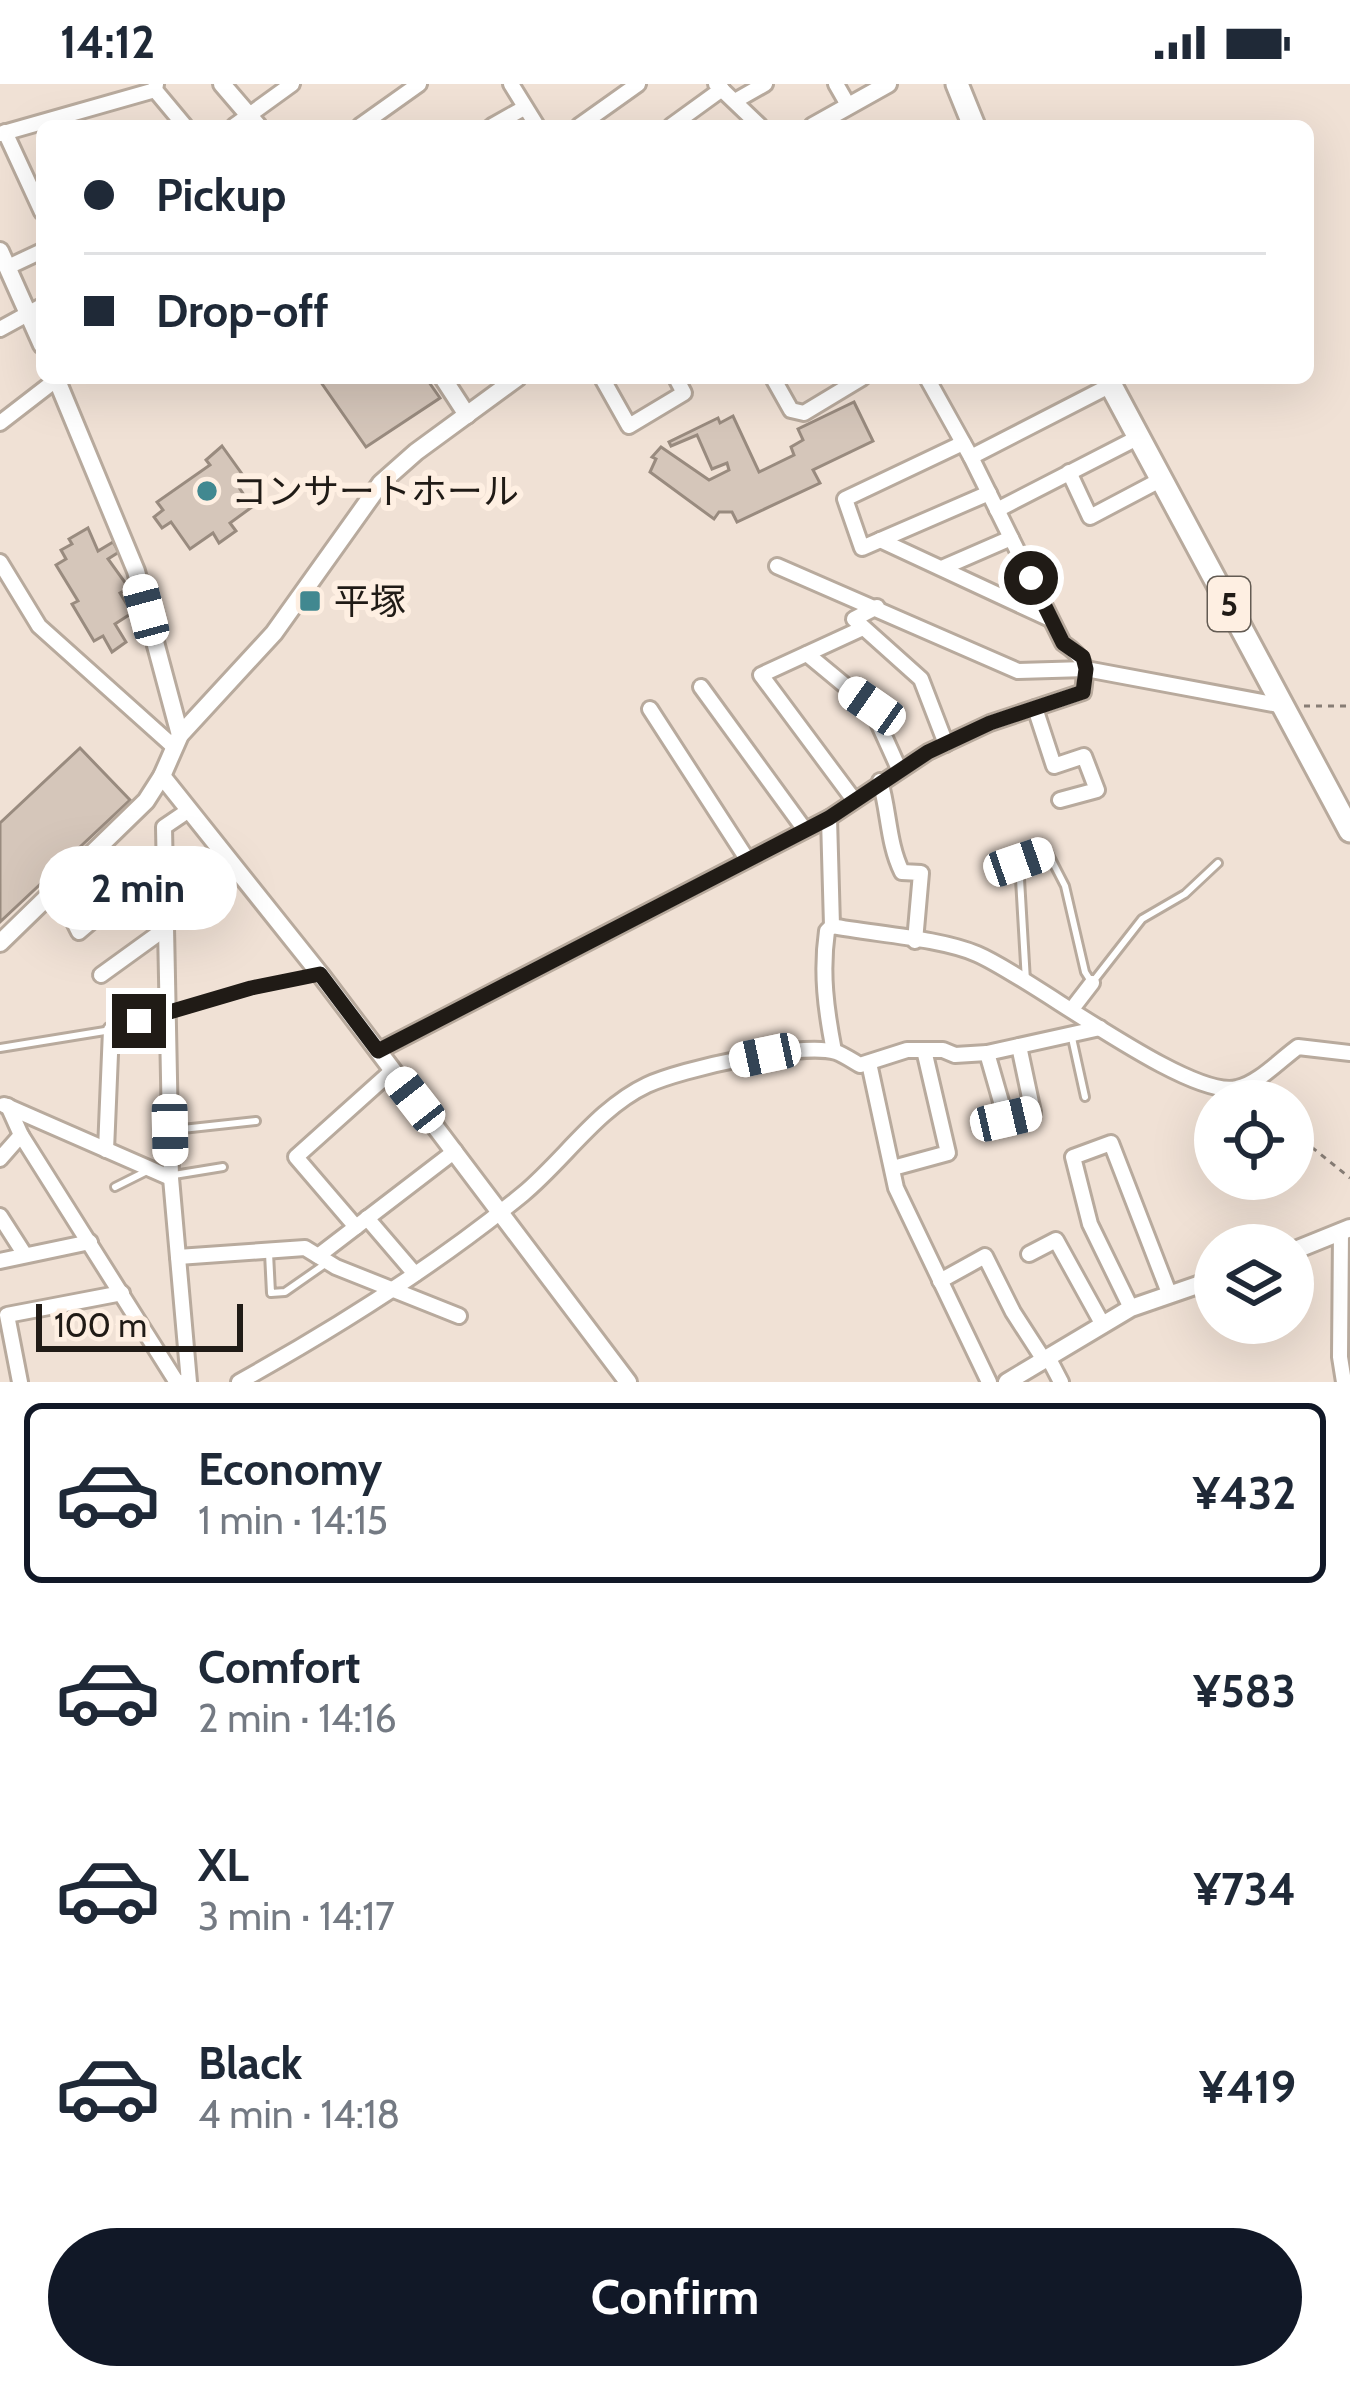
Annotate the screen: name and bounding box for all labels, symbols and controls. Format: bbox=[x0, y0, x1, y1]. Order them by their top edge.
text: 14:12 bbox=[60, 15, 155, 69]
text: Pickup bbox=[156, 168, 286, 222]
text: Drop-off bbox=[156, 284, 329, 338]
place label: コンサートホール bbox=[231, 469, 519, 513]
marker: コンサートホール bbox=[194, 478, 220, 504]
route start bbox=[1004, 551, 1058, 605]
car bbox=[119, 571, 173, 649]
road number: 5 bbox=[1208, 577, 1250, 631]
place label: 平塚 bbox=[334, 579, 406, 623]
marker: 平塚 bbox=[297, 588, 323, 614]
car bbox=[832, 671, 912, 741]
car bbox=[979, 833, 1059, 891]
callout: 2 min bbox=[40, 847, 238, 931]
text: 2 min bbox=[91, 864, 185, 912]
route end bbox=[112, 994, 166, 1048]
car bbox=[726, 1030, 804, 1080]
car bbox=[379, 1061, 451, 1139]
map controls bbox=[1194, 1080, 1314, 1344]
button: locate bbox=[1194, 1080, 1314, 1200]
car bbox=[967, 1093, 1045, 1145]
car bbox=[151, 1094, 189, 1166]
button: layers bbox=[1194, 1224, 1314, 1344]
scale bar bbox=[36, 1298, 243, 1351]
text: 100 m bbox=[54, 1305, 147, 1345]
icon: car bbox=[54, 1439, 162, 1547]
text: Economy bbox=[198, 1442, 382, 1496]
text: ¥432 bbox=[1193, 1466, 1296, 1520]
text: 1 min · 14:15 bbox=[198, 1496, 388, 1544]
icon: car bbox=[54, 1637, 162, 1745]
text: Comfort bbox=[198, 1640, 361, 1694]
text: ¥583 bbox=[1193, 1664, 1296, 1718]
text: 2 min · 14:16 bbox=[198, 1694, 397, 1742]
icon: car bbox=[54, 1835, 162, 1943]
text: XL bbox=[198, 1838, 249, 1892]
text: ¥734 bbox=[1194, 1862, 1296, 1916]
text: 3 min · 14:17 bbox=[198, 1892, 395, 1940]
icon: car bbox=[54, 2033, 162, 2141]
text: Black bbox=[198, 2036, 302, 2090]
text: ¥419 bbox=[1199, 2060, 1296, 2114]
text: 4 min · 14:18 bbox=[198, 2090, 400, 2138]
button: Confirm bbox=[48, 2228, 1302, 2366]

